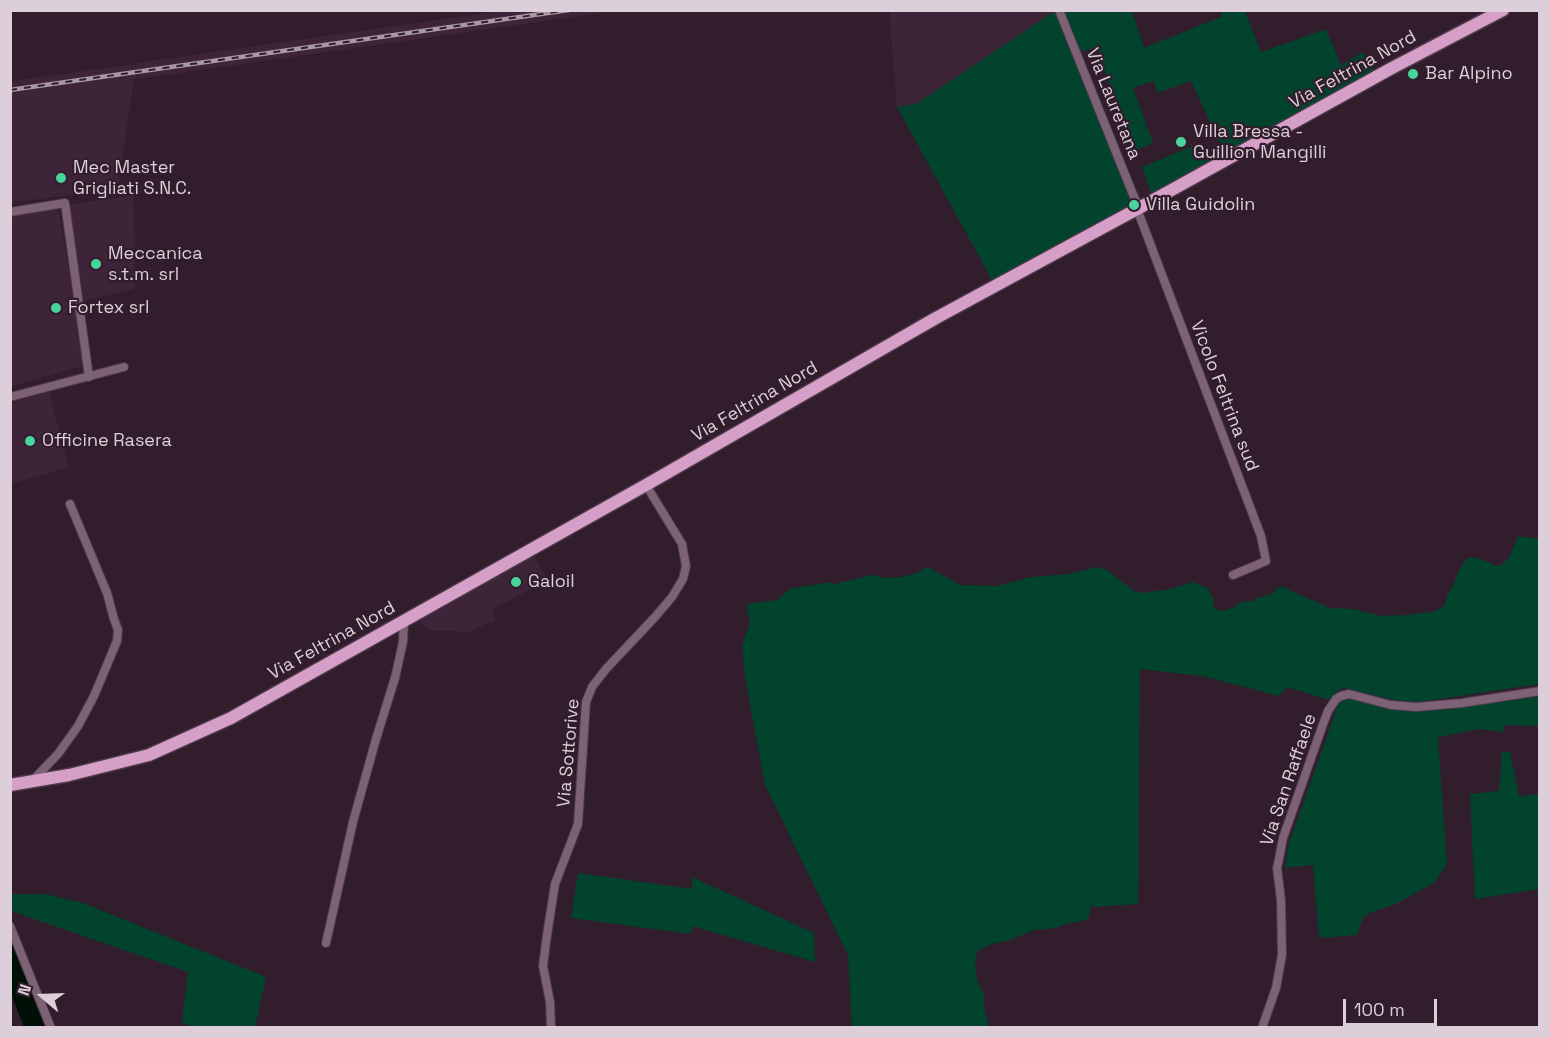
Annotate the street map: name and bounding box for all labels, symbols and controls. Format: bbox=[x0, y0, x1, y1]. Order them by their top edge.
street label: Via Feltrina Nord bbox=[1286, 26, 1420, 114]
street label: Via Lauretana bbox=[1081, 45, 1145, 163]
place label: Bar Alpino bbox=[1425, 63, 1513, 85]
marker: Bar Alpino bbox=[1406, 67, 1420, 81]
place label: Villa Bressa - Guillion Mangilli bbox=[1193, 121, 1326, 164]
marker: Villa Bressa - Guillion Mangilli bbox=[1174, 135, 1188, 149]
place label: Mec Master Grigliati S.N.C. bbox=[73, 157, 191, 200]
marker: Mec Master Grigliati S.N.C. bbox=[54, 171, 68, 185]
place label: Villa Guidolin bbox=[1146, 194, 1255, 216]
marker: Villa Guidolin bbox=[1127, 198, 1141, 212]
place label: Meccanica s.t.m. srl bbox=[108, 243, 203, 286]
marker: Meccanica s.t.m. srl bbox=[89, 257, 103, 271]
place label: Fortex srl bbox=[68, 297, 150, 319]
marker: Fortex srl bbox=[49, 301, 63, 315]
street label: Vicolo Feltrina sud bbox=[1185, 318, 1263, 474]
street label: Via Feltrina Nord bbox=[688, 357, 822, 447]
place label: Officine Rasera bbox=[42, 430, 172, 452]
marker: Officine Rasera bbox=[23, 434, 37, 448]
place label: Galoil bbox=[528, 571, 575, 593]
marker: Galoil bbox=[509, 575, 523, 589]
street label: Via Feltrina Nord bbox=[265, 597, 399, 685]
street label: Via Sottorive bbox=[553, 698, 585, 808]
street label: Via San Raffaele bbox=[1256, 711, 1322, 849]
north arrow bbox=[12, 966, 72, 1026]
text: N bbox=[13, 981, 36, 998]
scale bar bbox=[1346, 987, 1440, 1025]
text: 100 m bbox=[1354, 998, 1405, 1021]

